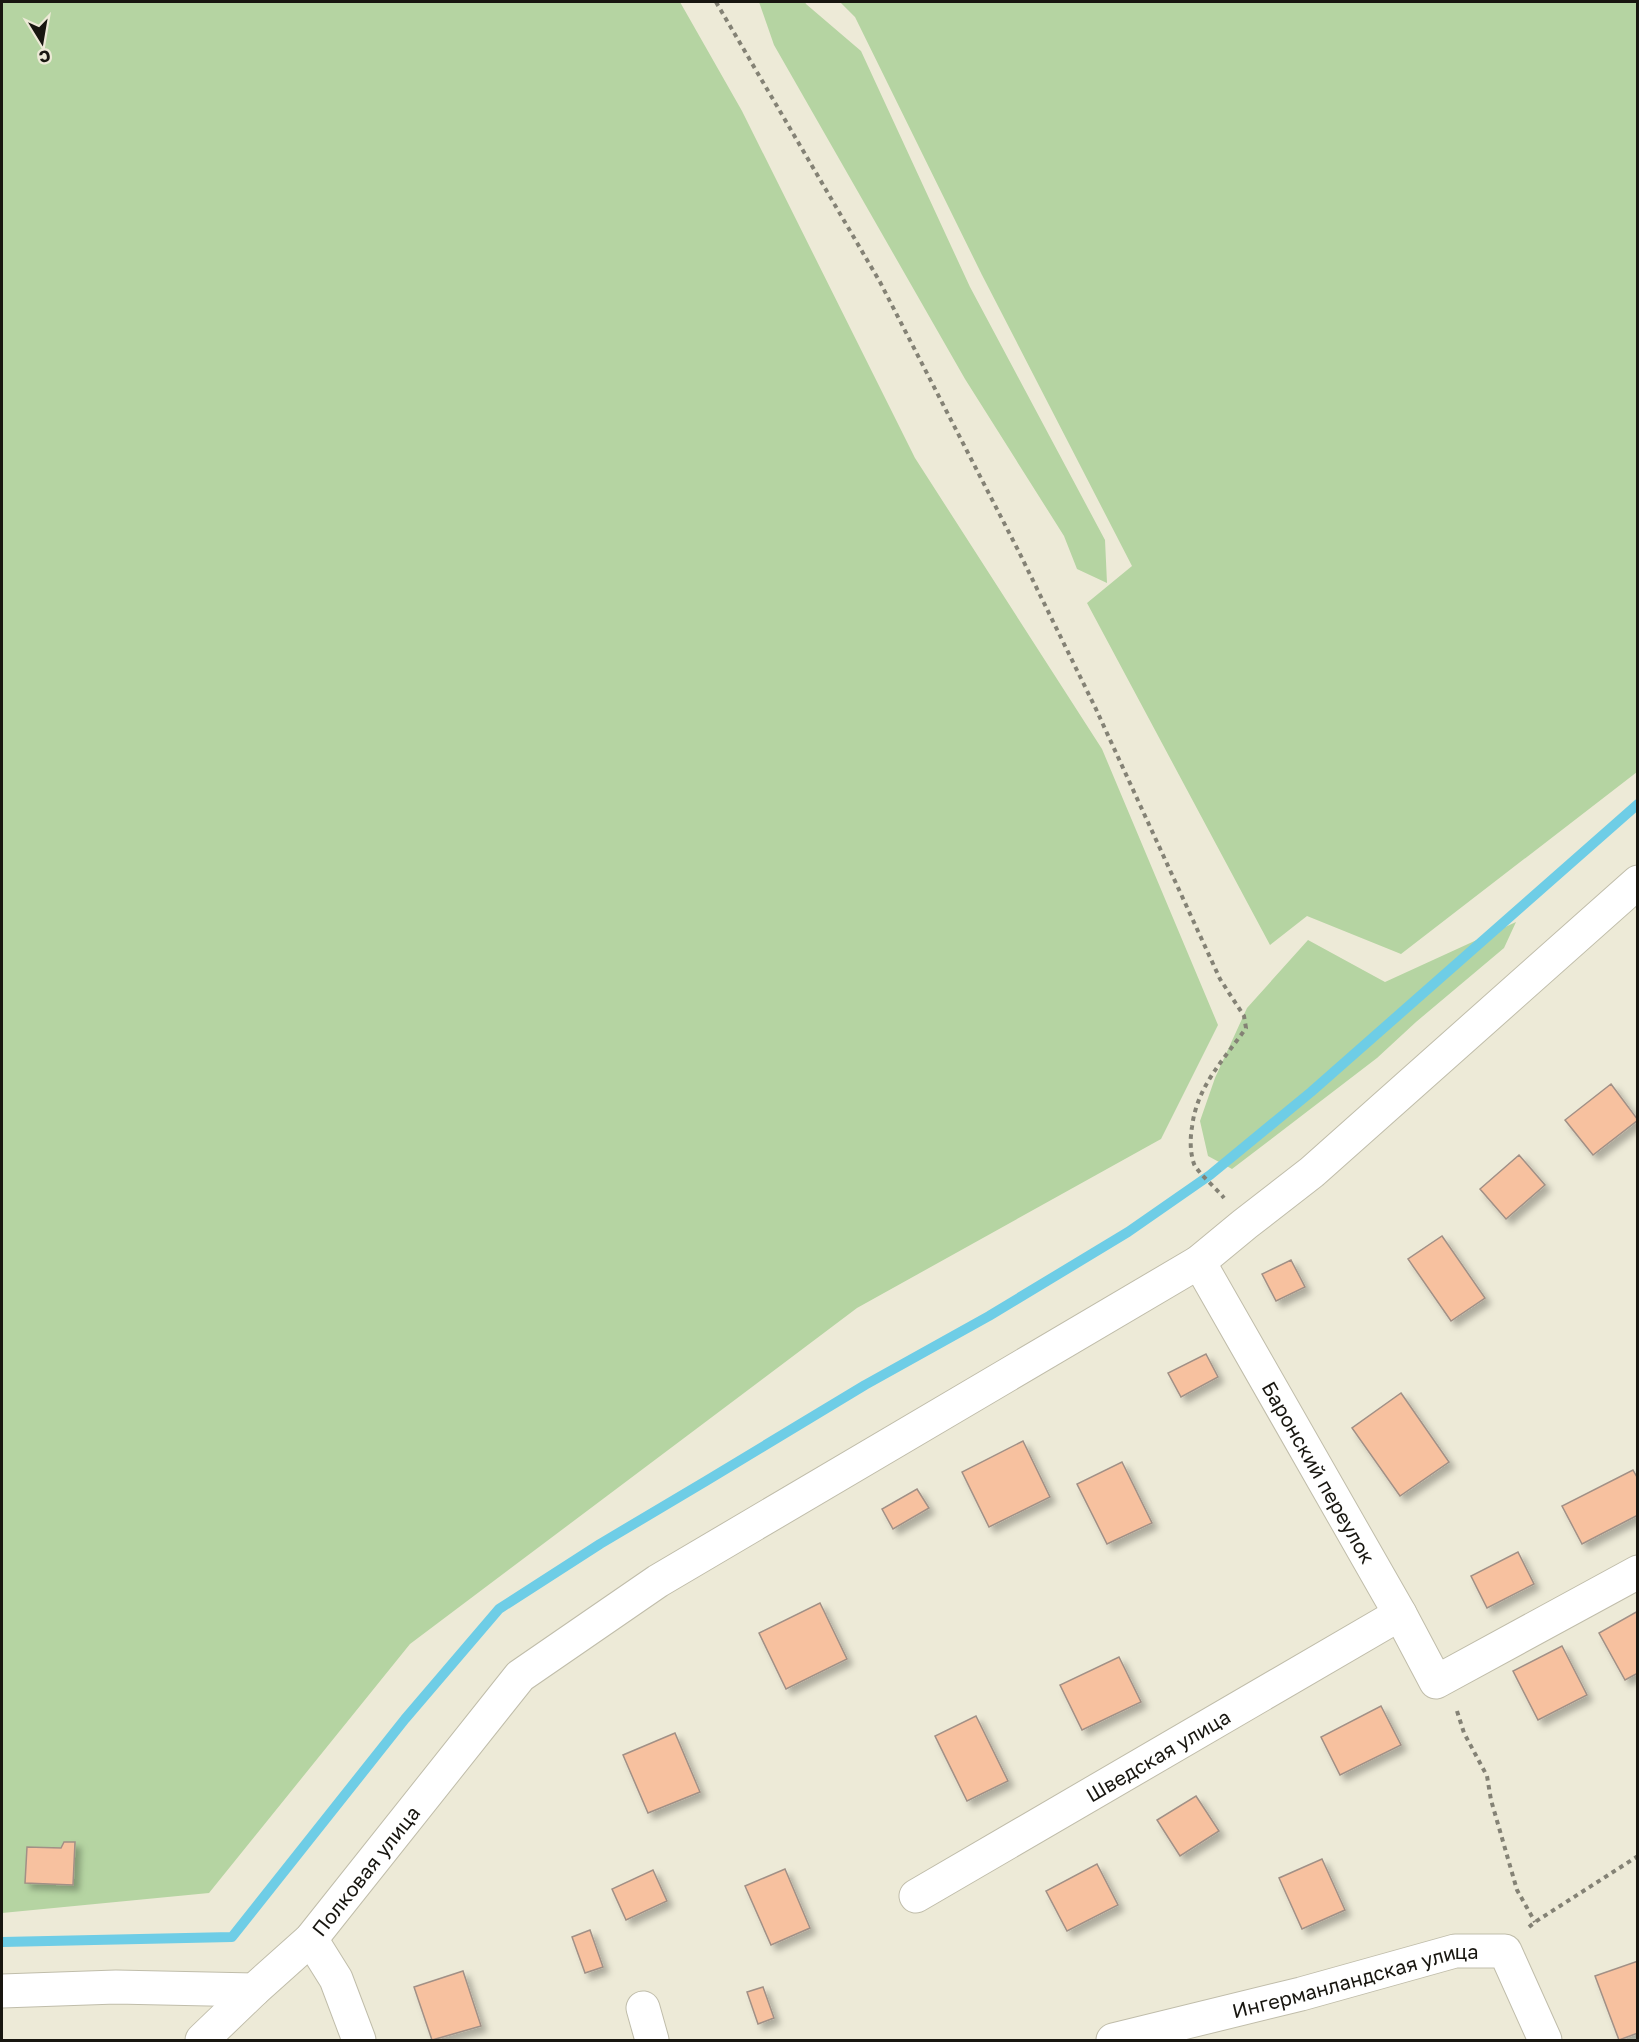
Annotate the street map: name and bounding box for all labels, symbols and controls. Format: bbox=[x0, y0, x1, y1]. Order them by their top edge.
north arrow bbox=[12, 12, 72, 72]
text: С bbox=[37, 46, 52, 68]
street label: Баронский переулок bbox=[1257, 1377, 1381, 1568]
street label: Шведская улица bbox=[1082, 1704, 1234, 1806]
street label: Полковая улица bbox=[306, 1801, 424, 1940]
street label: Ингерманландская улица bbox=[1230, 1939, 1479, 2022]

